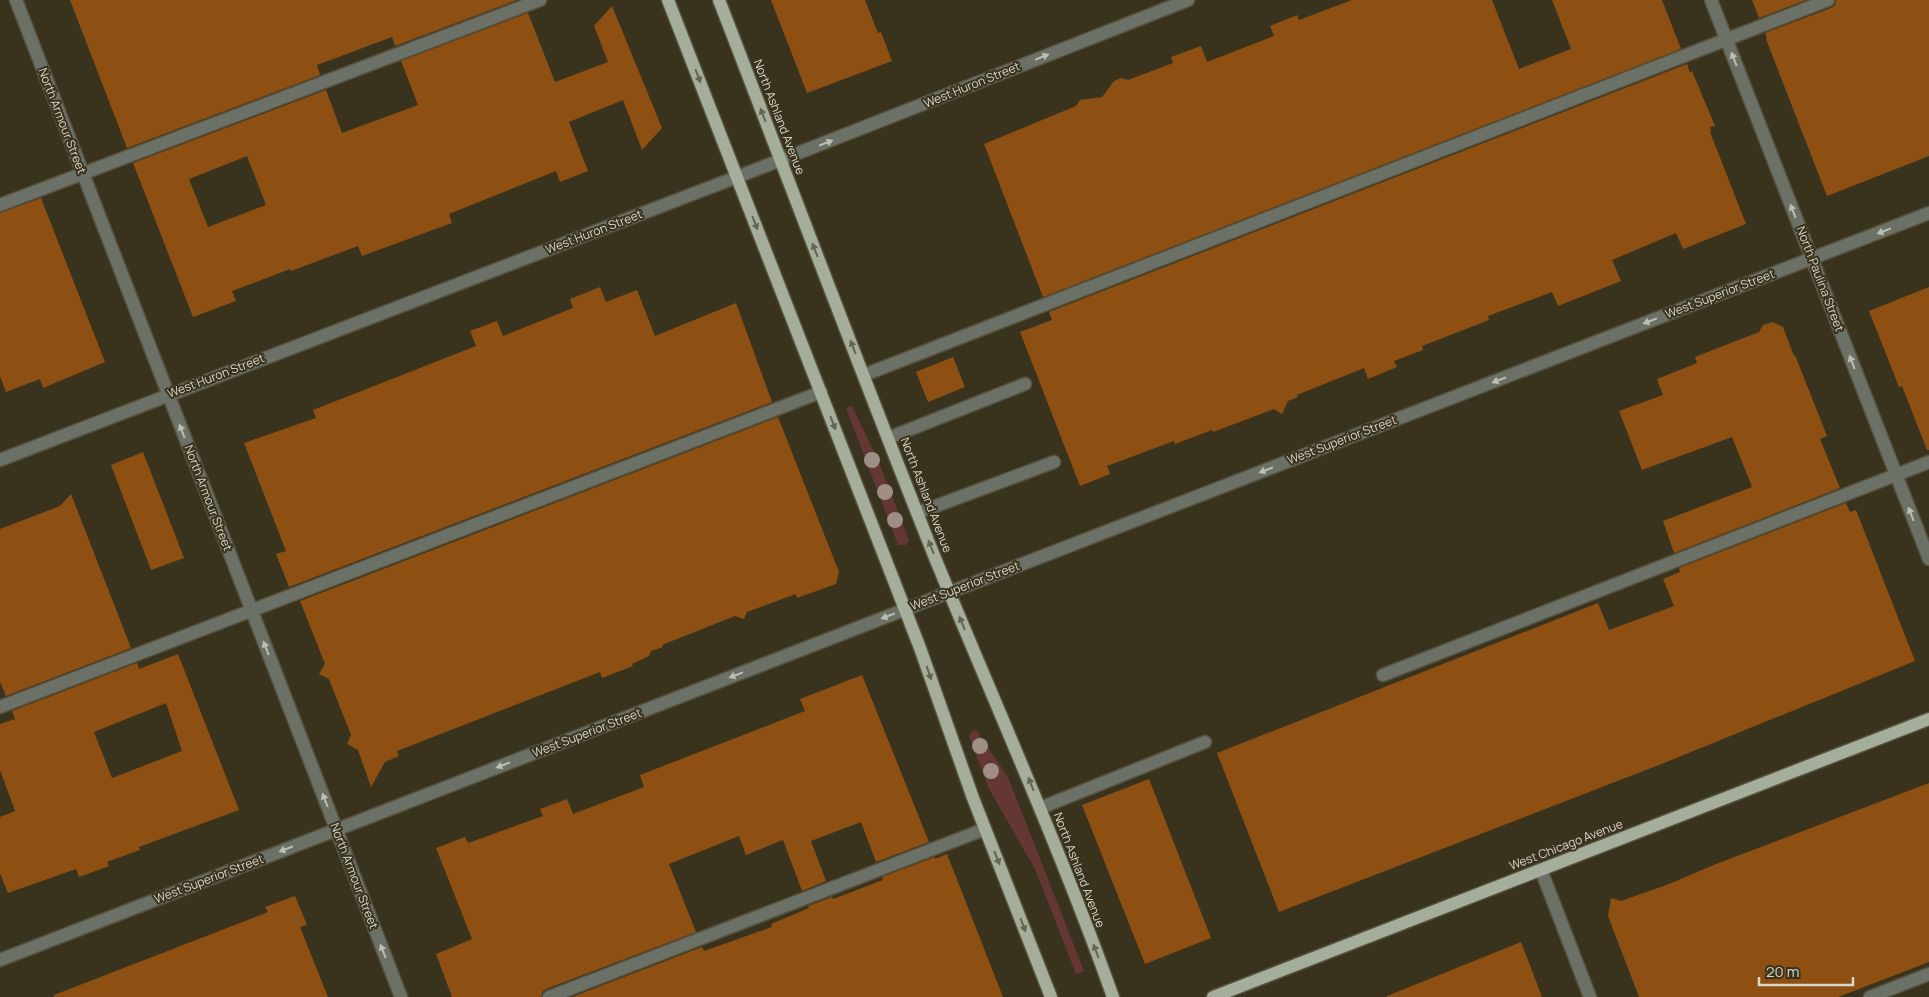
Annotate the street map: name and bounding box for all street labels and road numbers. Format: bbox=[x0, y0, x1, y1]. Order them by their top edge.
street label: North Ashland Avenue bbox=[750, 57, 809, 177]
street label: West Huron Street bbox=[921, 57, 1023, 112]
street label: North Armour Street bbox=[34, 65, 91, 176]
street label: West Huron Street bbox=[543, 205, 645, 258]
street label: North Paulina Street bbox=[1793, 224, 1848, 334]
street label: West Superior Street bbox=[1663, 265, 1777, 322]
street label: West Huron Street bbox=[165, 349, 267, 402]
street label: West Superior Street bbox=[1285, 411, 1399, 468]
street label: North Ashland Avenue bbox=[897, 435, 956, 555]
street label: North Armour Street bbox=[180, 442, 237, 553]
street label: West Superior Street bbox=[908, 557, 1022, 614]
street label: West Superior Street bbox=[530, 704, 644, 761]
street label: North Ashland Avenue bbox=[1050, 810, 1109, 930]
street label: West Chicago Avenue bbox=[1507, 815, 1625, 874]
street label: North Armour Street bbox=[326, 820, 383, 931]
street label: West Superior Street bbox=[152, 850, 266, 907]

